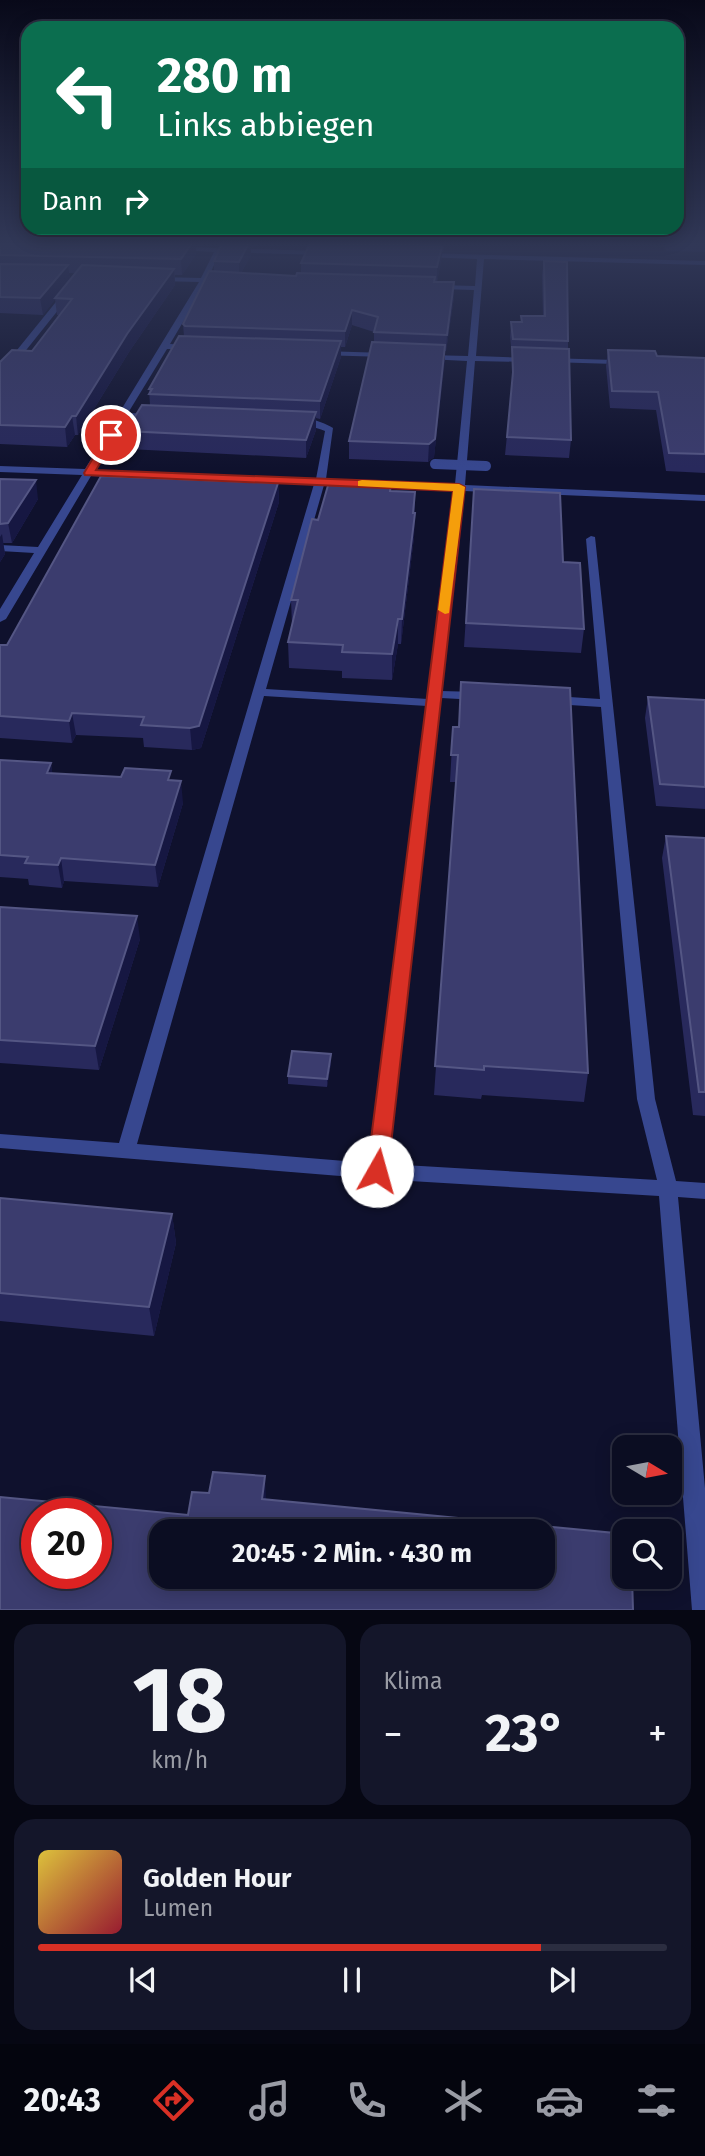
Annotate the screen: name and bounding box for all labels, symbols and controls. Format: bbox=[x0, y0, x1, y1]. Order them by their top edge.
text: 280 m bbox=[157, 46, 293, 105]
icon: left bbox=[42, 49, 133, 140]
text: Links abbiegen bbox=[157, 106, 375, 144]
icon: right bbox=[117, 182, 155, 220]
text: Dann bbox=[42, 186, 103, 217]
pin bbox=[81, 405, 141, 465]
icon: arrive bbox=[92, 416, 130, 454]
position arrow bbox=[340, 1134, 414, 1208]
north arrow bbox=[612, 1435, 682, 1505]
map controls bbox=[612, 1435, 682, 1589]
speed limit sign: 20 bbox=[21, 1498, 112, 1589]
button: search bbox=[612, 1519, 682, 1589]
text: 20:45 · 2 Min. · 430 m bbox=[232, 1538, 472, 1569]
text: 18 bbox=[132, 1646, 227, 1755]
text: Klima bbox=[384, 1667, 443, 1695]
text: 23° bbox=[485, 1702, 566, 1765]
text: − bbox=[384, 1711, 403, 1757]
text: + bbox=[648, 1711, 667, 1757]
text: km/h bbox=[151, 1746, 208, 1774]
text: Golden Hour bbox=[143, 1863, 291, 1894]
text: Lumen bbox=[143, 1894, 213, 1922]
icon: previous bbox=[124, 1961, 162, 1999]
icon: pause bbox=[333, 1961, 371, 1999]
icon: next bbox=[543, 1961, 581, 1999]
icon: directions bbox=[149, 2076, 198, 2125]
icon: music bbox=[245, 2076, 294, 2125]
icon: phone bbox=[342, 2076, 391, 2125]
icon: climate bbox=[439, 2076, 488, 2125]
icon: car bbox=[535, 2076, 584, 2125]
icon: filters bbox=[632, 2076, 681, 2125]
text: 20:43 bbox=[24, 2081, 101, 2119]

